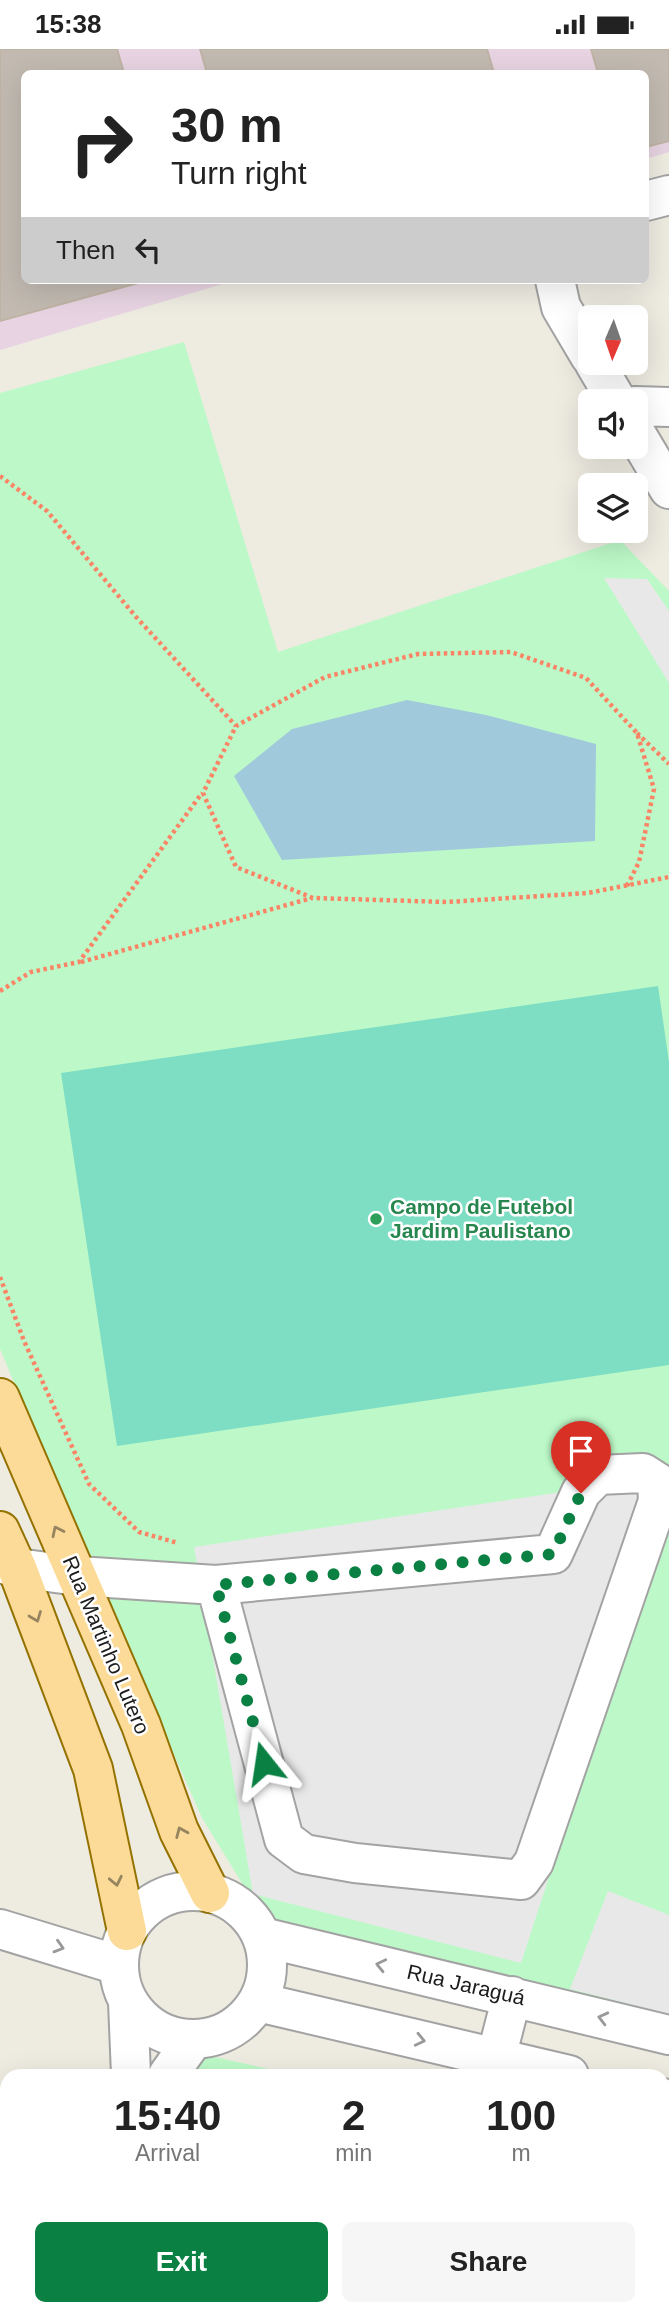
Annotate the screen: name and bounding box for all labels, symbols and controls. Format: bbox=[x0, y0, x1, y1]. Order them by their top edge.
text: 15:38 bbox=[35, 9, 102, 39]
icon: right bbox=[56, 98, 147, 189]
text: 30 m bbox=[171, 98, 283, 152]
text: Turn right bbox=[171, 155, 307, 191]
icon: left bbox=[129, 231, 167, 269]
text: Then bbox=[56, 235, 115, 265]
north arrow bbox=[578, 305, 648, 375]
map controls bbox=[578, 305, 648, 543]
button: sound bbox=[578, 389, 648, 459]
button: layers bbox=[578, 473, 648, 543]
place label: Campo de Futebol Jardim Paulistano bbox=[390, 1195, 573, 1242]
marker: Campo de Futebol Jardim Paulistano bbox=[368, 1211, 384, 1227]
pin bbox=[551, 1421, 611, 1493]
icon: arrive bbox=[562, 1432, 600, 1470]
one-way arrow bbox=[51, 1526, 65, 1538]
street label: Rua Martinho Lutero bbox=[58, 1552, 154, 1737]
one-way arrow bbox=[28, 1610, 42, 1622]
position arrow bbox=[227, 1726, 301, 1800]
one-way arrow bbox=[175, 1826, 189, 1838]
one-way arrow bbox=[108, 1875, 122, 1887]
one-way arrow bbox=[53, 1939, 65, 1954]
one-way arrow bbox=[376, 1959, 388, 1974]
street label: Rua Jaraguá bbox=[405, 1960, 528, 2009]
one-way arrow bbox=[597, 2012, 609, 2026]
one-way arrow bbox=[414, 2032, 426, 2046]
text: 15:40 bbox=[114, 2092, 221, 2139]
text: 2 bbox=[342, 2092, 365, 2139]
text: 100 bbox=[486, 2092, 556, 2139]
text: Arrival bbox=[135, 2140, 200, 2166]
text: min bbox=[335, 2140, 372, 2166]
text: m bbox=[512, 2140, 531, 2166]
button: Exit bbox=[35, 2222, 328, 2302]
button: Share bbox=[342, 2222, 635, 2302]

